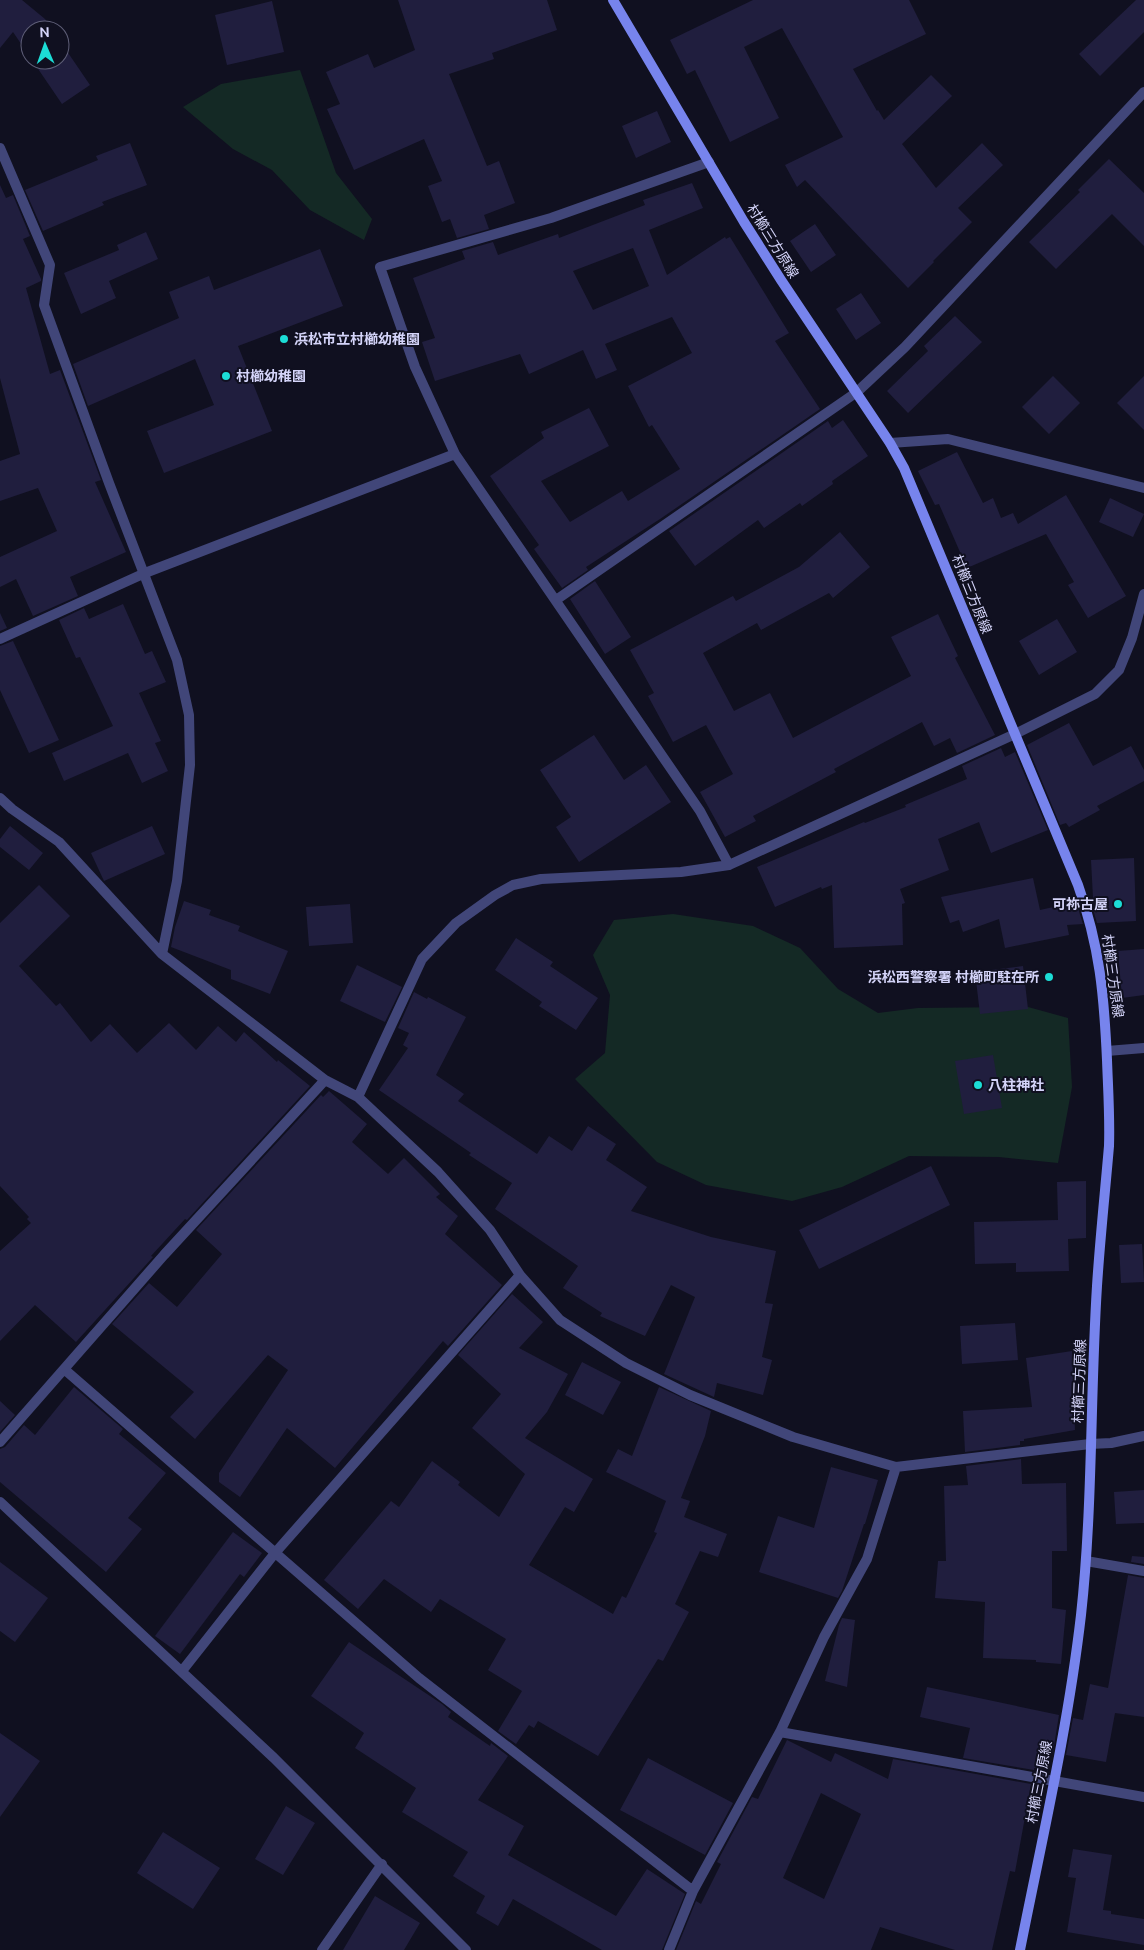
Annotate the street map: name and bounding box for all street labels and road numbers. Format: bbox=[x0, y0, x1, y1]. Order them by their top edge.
street label: 村櫛三方原線 bbox=[744, 201, 802, 281]
street label: 村櫛三方原線 bbox=[949, 552, 995, 636]
street label: 村櫛三方原線 bbox=[1099, 933, 1127, 1019]
street label: 村櫛三方原線 bbox=[1070, 1339, 1088, 1423]
street label: 村櫛三方原線 bbox=[1023, 1739, 1055, 1825]

